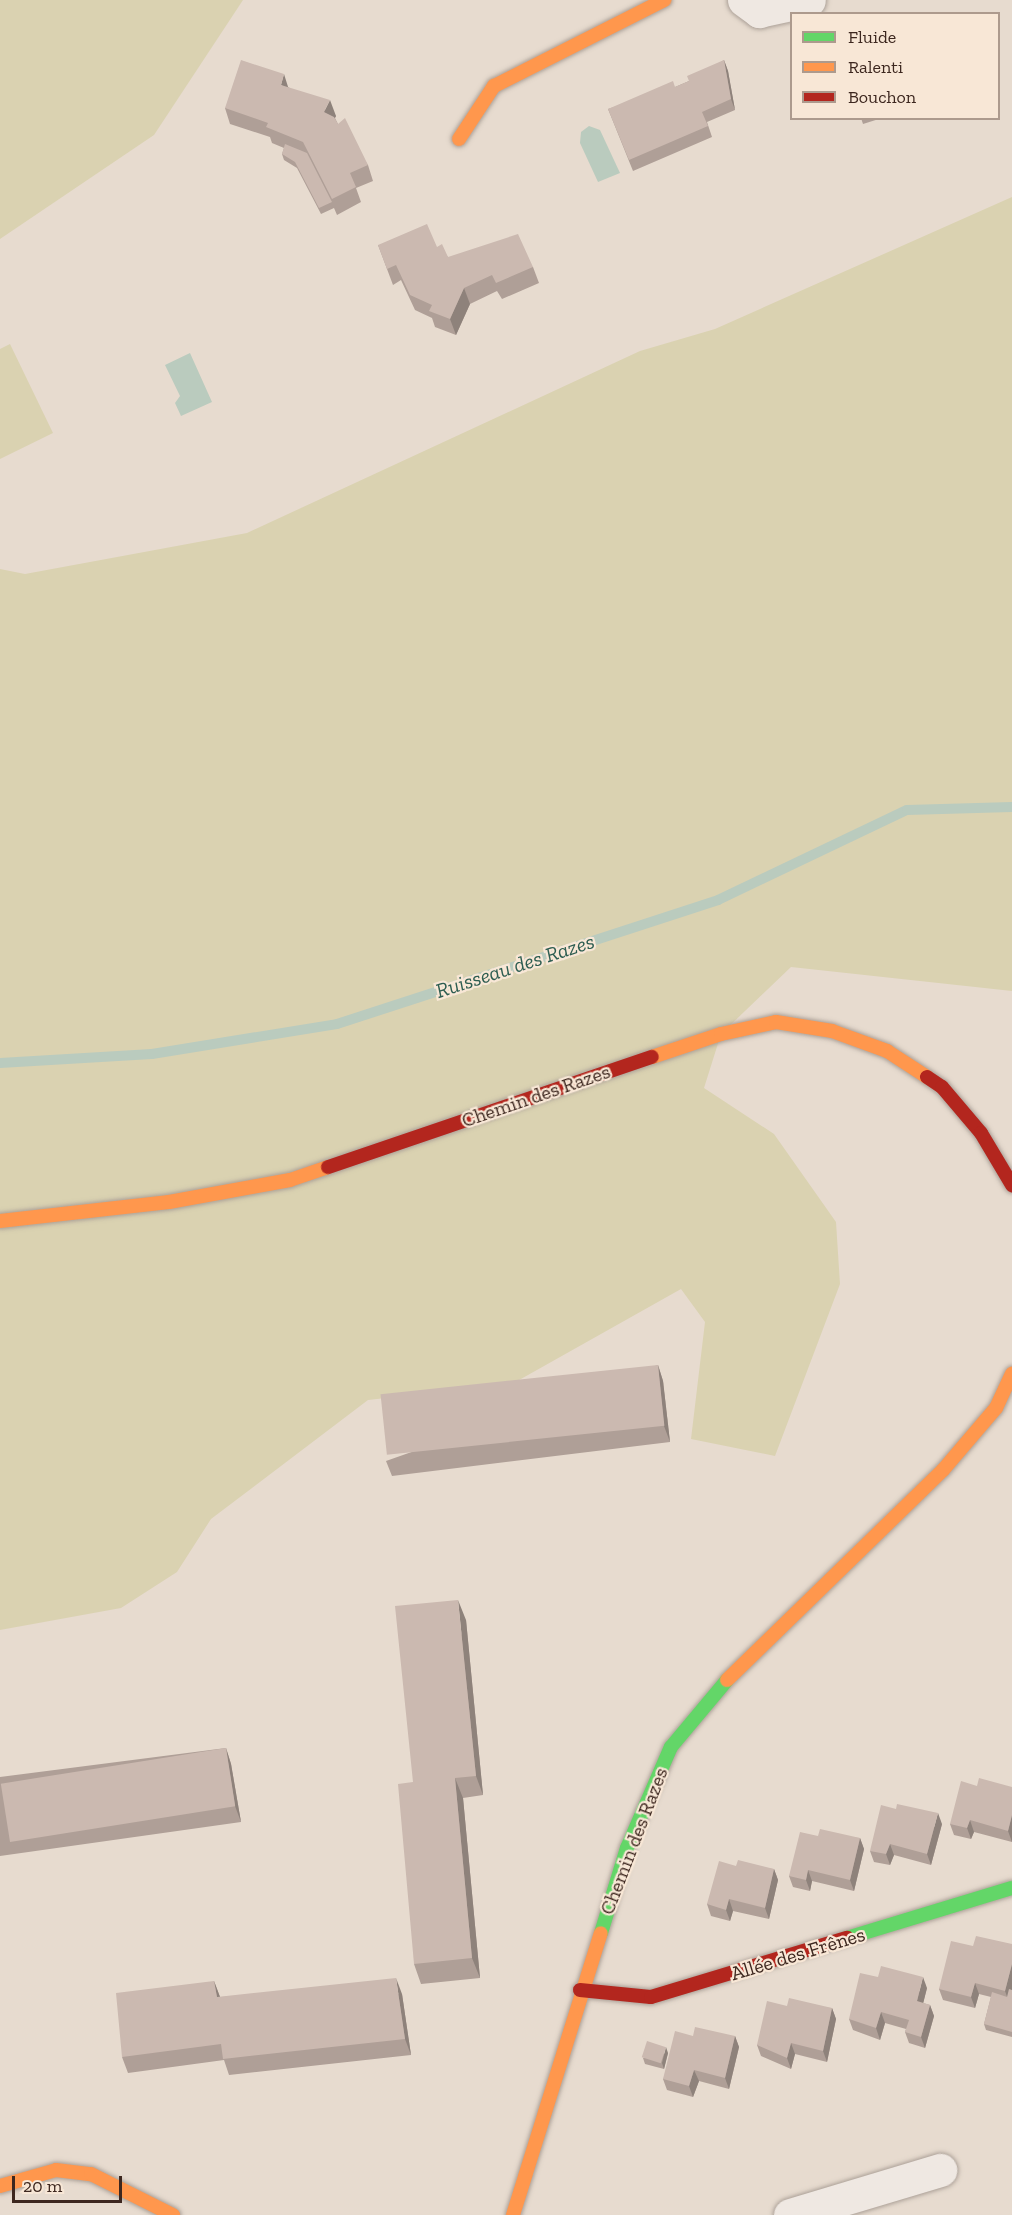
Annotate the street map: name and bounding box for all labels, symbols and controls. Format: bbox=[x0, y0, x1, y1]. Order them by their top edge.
legend bbox=[790, 12, 1000, 120]
text: Fluide bbox=[848, 26, 896, 48]
text: Ralenti bbox=[848, 56, 903, 78]
text: Bouchon bbox=[848, 86, 916, 108]
water label: Ruisseau des Razes bbox=[432, 928, 598, 1004]
street label: Chemin des Razes bbox=[459, 1059, 613, 1133]
street label: Chemin des Razes bbox=[595, 1764, 673, 1918]
street label: Allée des Frênes bbox=[728, 1922, 868, 1986]
scale bar bbox=[15, 2164, 124, 2202]
text: 20 m bbox=[23, 2175, 62, 2197]

